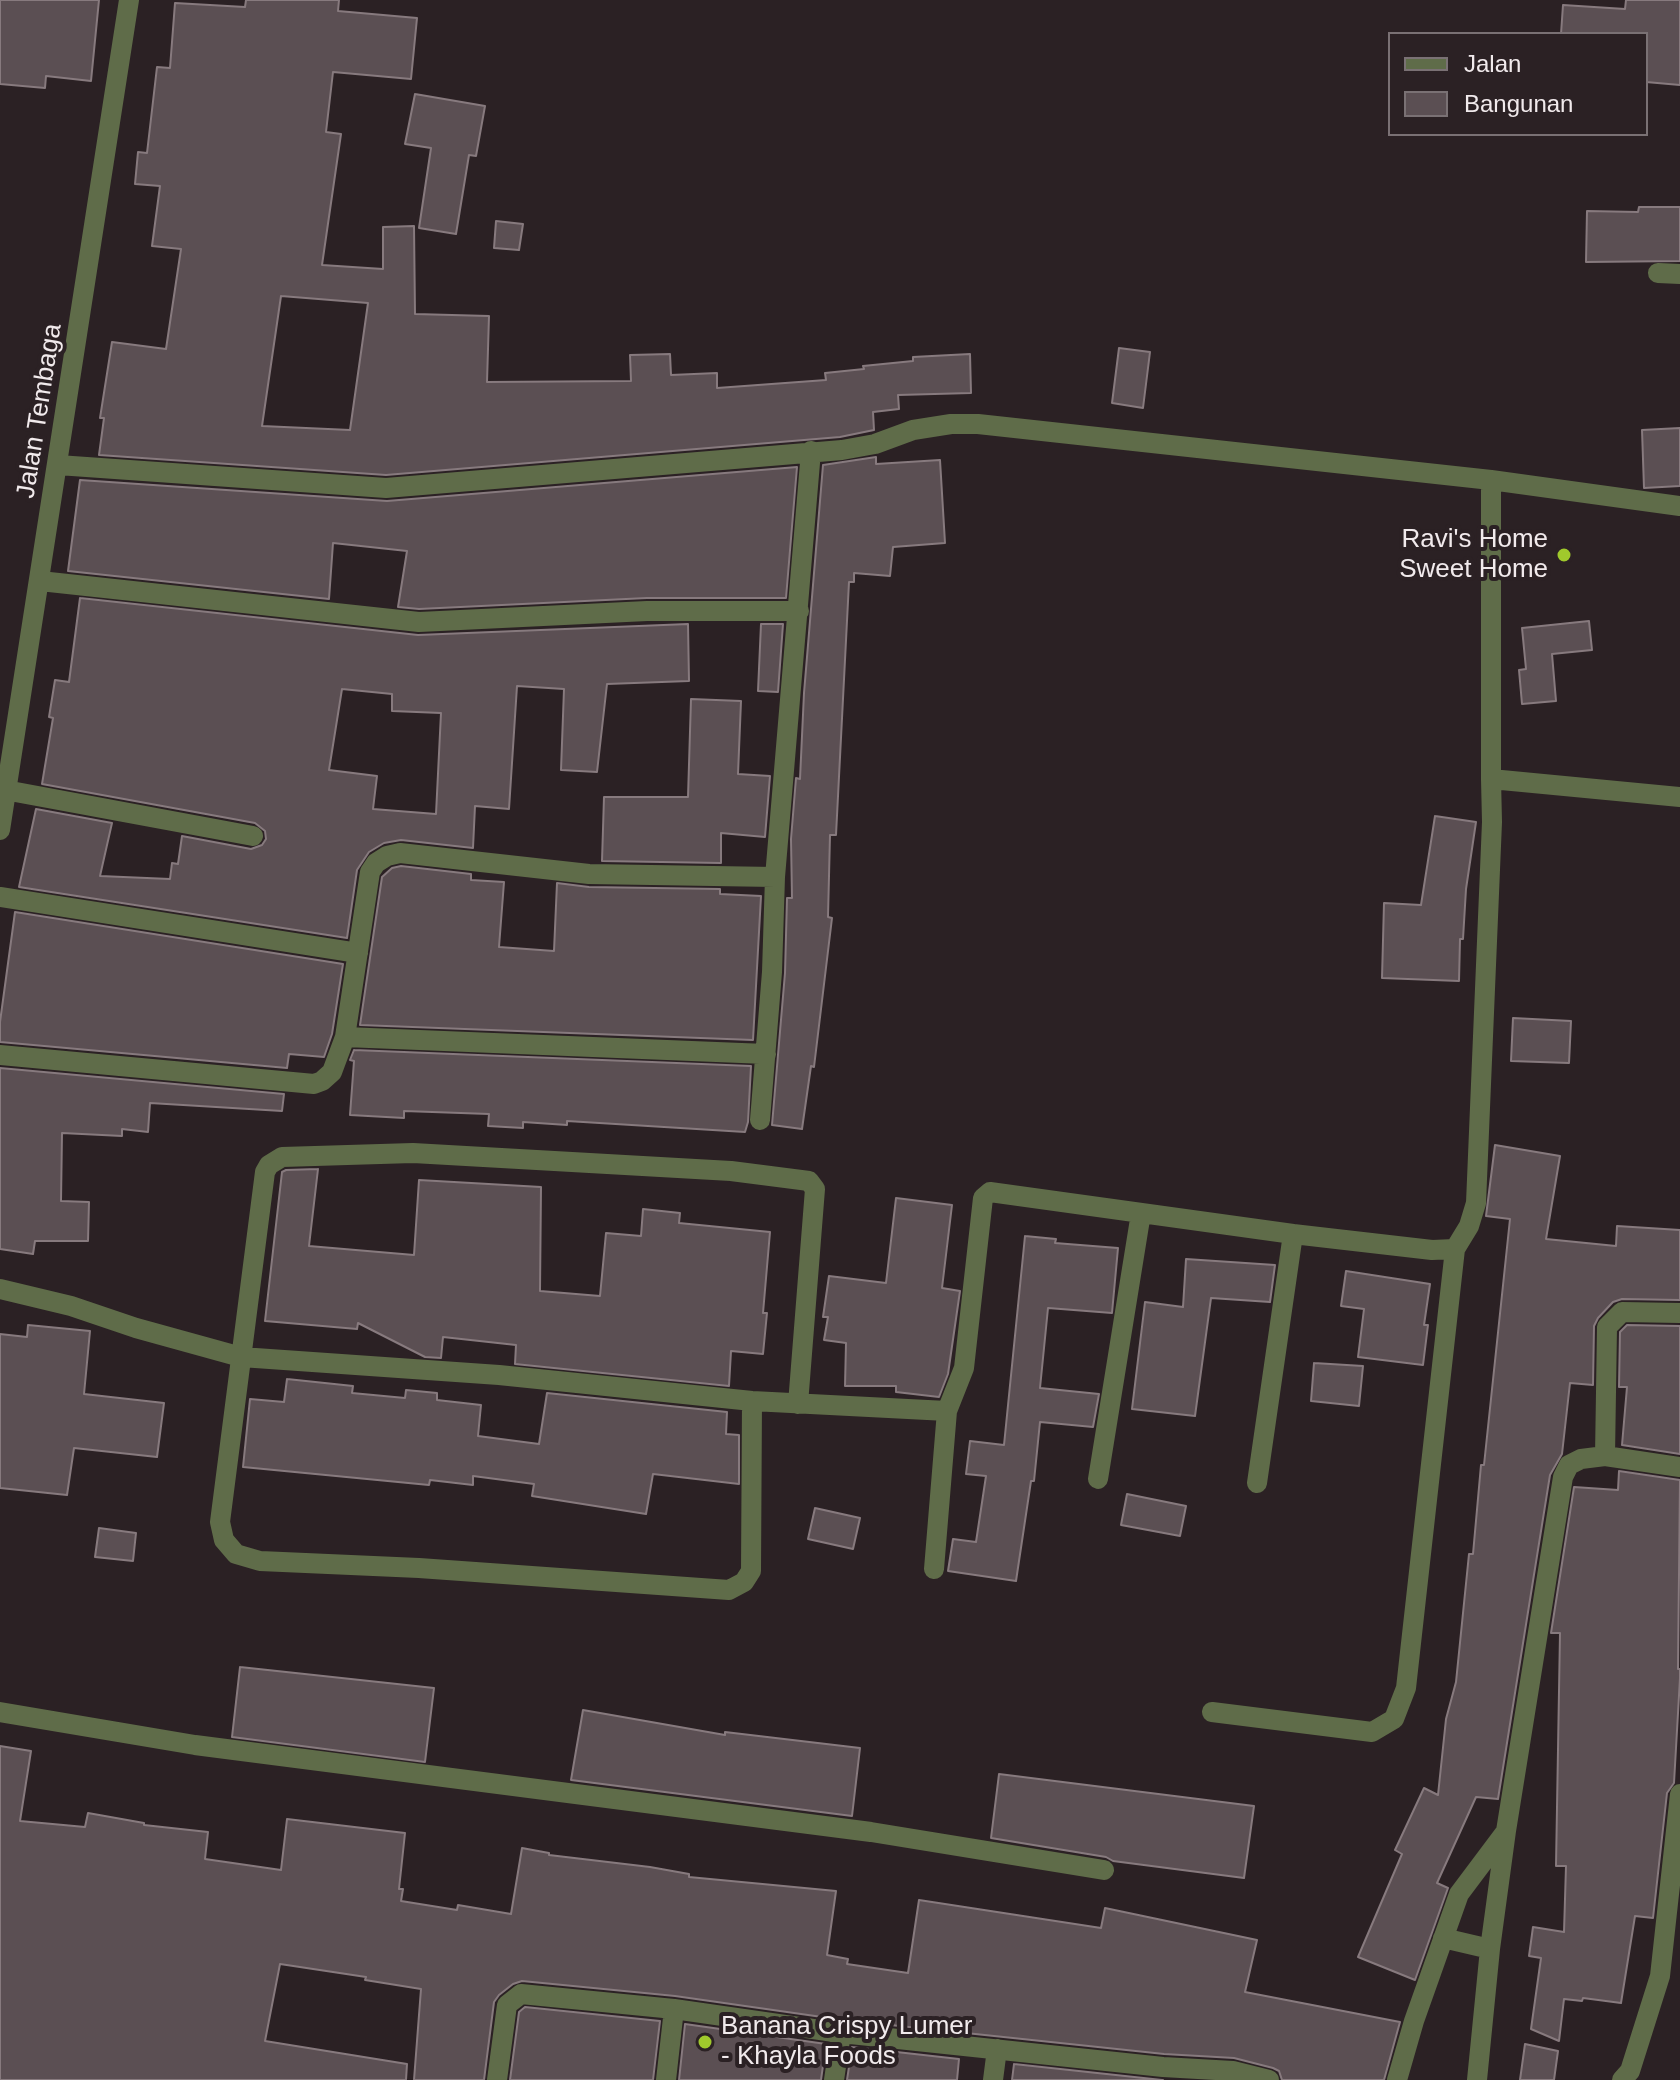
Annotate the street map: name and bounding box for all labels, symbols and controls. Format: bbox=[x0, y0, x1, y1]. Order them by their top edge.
legend bbox=[1388, 32, 1648, 136]
text: Jalan bbox=[1464, 50, 1521, 77]
text: Bangunan bbox=[1464, 90, 1573, 117]
street label: Jalan Tembaga bbox=[11, 321, 69, 501]
place label: Ravi's Home Sweet Home bbox=[1399, 524, 1548, 586]
marker: Ravi's Home Sweet Home bbox=[1555, 546, 1573, 564]
place label: Banana Crispy Lumer - Khayla Foods bbox=[721, 2011, 972, 2072]
marker: Banana Crispy Lumer - Khayla Foods bbox=[696, 2033, 714, 2051]

